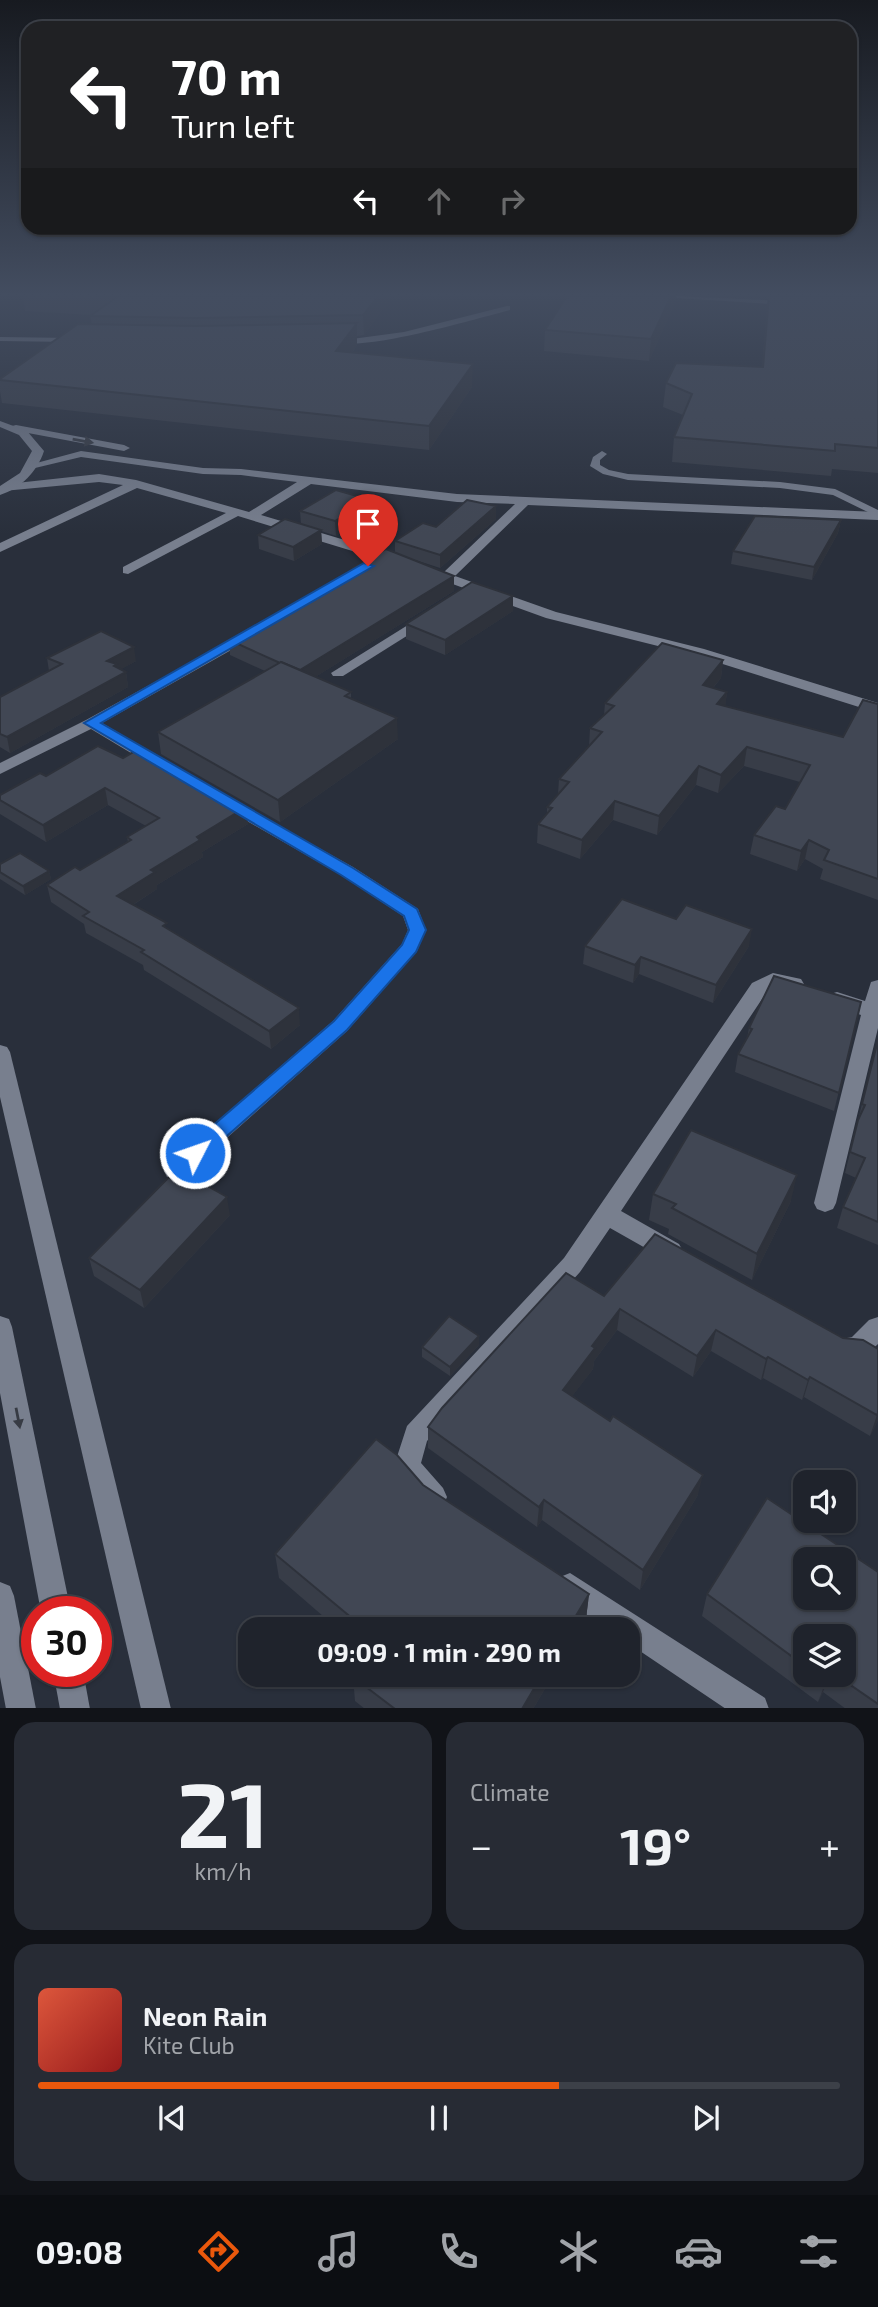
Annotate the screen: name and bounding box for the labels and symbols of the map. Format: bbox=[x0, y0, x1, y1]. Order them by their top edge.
one-way arrow bbox=[72, 436, 94, 447]
pin bbox=[338, 494, 398, 566]
position arrow bbox=[158, 1116, 232, 1190]
one-way arrow bbox=[12, 1407, 23, 1429]
speed limit sign: 30 bbox=[21, 1596, 112, 1687]

